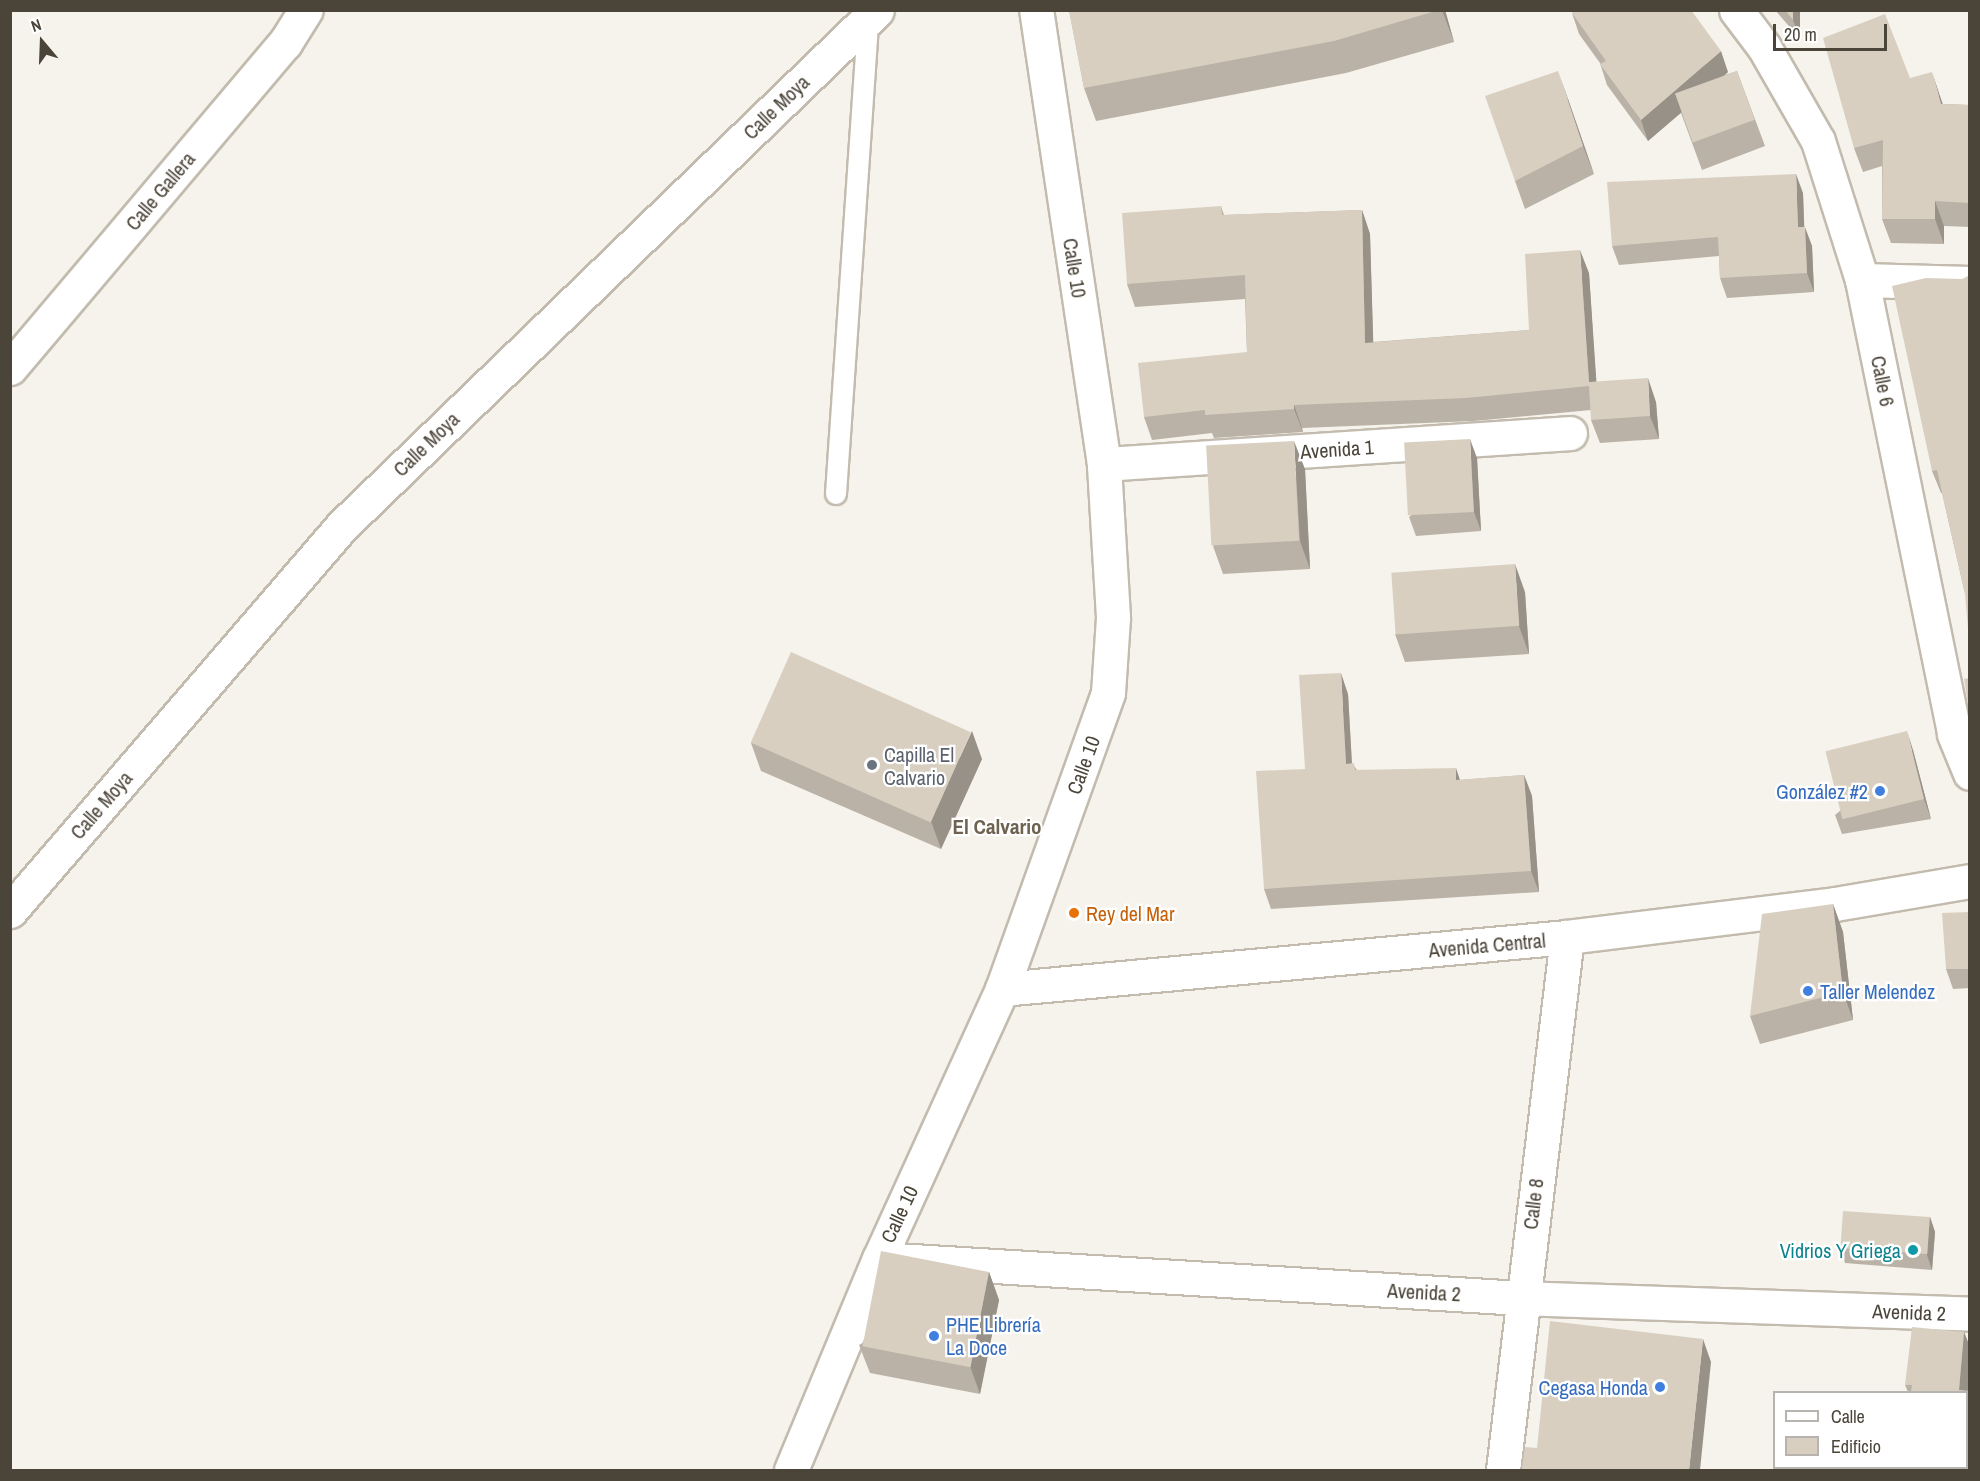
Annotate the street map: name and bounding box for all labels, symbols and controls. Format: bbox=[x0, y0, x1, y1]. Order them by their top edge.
north arrow bbox=[12, 12, 72, 72]
scale bar bbox=[1776, 12, 1890, 50]
text: N bbox=[28, 13, 44, 37]
text: 20 m bbox=[1784, 22, 1817, 47]
street label: Calle Moya bbox=[738, 70, 814, 144]
street label: Calle Gallera bbox=[120, 147, 200, 235]
street label: Calle 10 bbox=[1058, 236, 1092, 300]
street label: Calle 6 bbox=[1866, 354, 1900, 408]
street label: Calle Moya bbox=[388, 407, 464, 481]
street label: Avenida 1 bbox=[1299, 434, 1375, 464]
street label: Calle 10 bbox=[1061, 733, 1105, 797]
place label: Capilla El Calvario bbox=[884, 742, 954, 789]
marker: Capilla El Calvario bbox=[865, 758, 879, 772]
street label: Calle Moya bbox=[65, 766, 137, 844]
place label: González #2 bbox=[1776, 779, 1868, 803]
marker: González #2 bbox=[1873, 784, 1887, 798]
district label: El Calvario bbox=[952, 814, 1042, 840]
place label: Rey del Mar bbox=[1086, 901, 1174, 925]
marker: Rey del Mar bbox=[1067, 906, 1081, 920]
street label: Avenida Central bbox=[1428, 928, 1546, 962]
place label: Taller Melendez bbox=[1820, 979, 1935, 1003]
marker: Taller Melendez bbox=[1801, 984, 1815, 998]
street label: Calle 8 bbox=[1518, 1177, 1548, 1231]
street label: Calle 10 bbox=[875, 1182, 923, 1246]
place label: Vidrios Y Griega bbox=[1779, 1238, 1901, 1262]
marker: Vidrios Y Griega bbox=[1906, 1243, 1920, 1257]
street label: Avenida 2 bbox=[1387, 1278, 1461, 1306]
street label: Avenida 2 bbox=[1872, 1299, 1946, 1325]
place label: PHE Librería La Doce bbox=[946, 1312, 1041, 1359]
marker: PHE Librería La Doce bbox=[927, 1329, 941, 1343]
place label: Cegasa Honda bbox=[1539, 1375, 1648, 1399]
marker: Cegasa Honda bbox=[1653, 1380, 1667, 1394]
legend bbox=[1773, 1391, 1968, 1469]
text: Calle bbox=[1831, 1404, 1865, 1429]
text: Edificio bbox=[1831, 1434, 1881, 1459]

